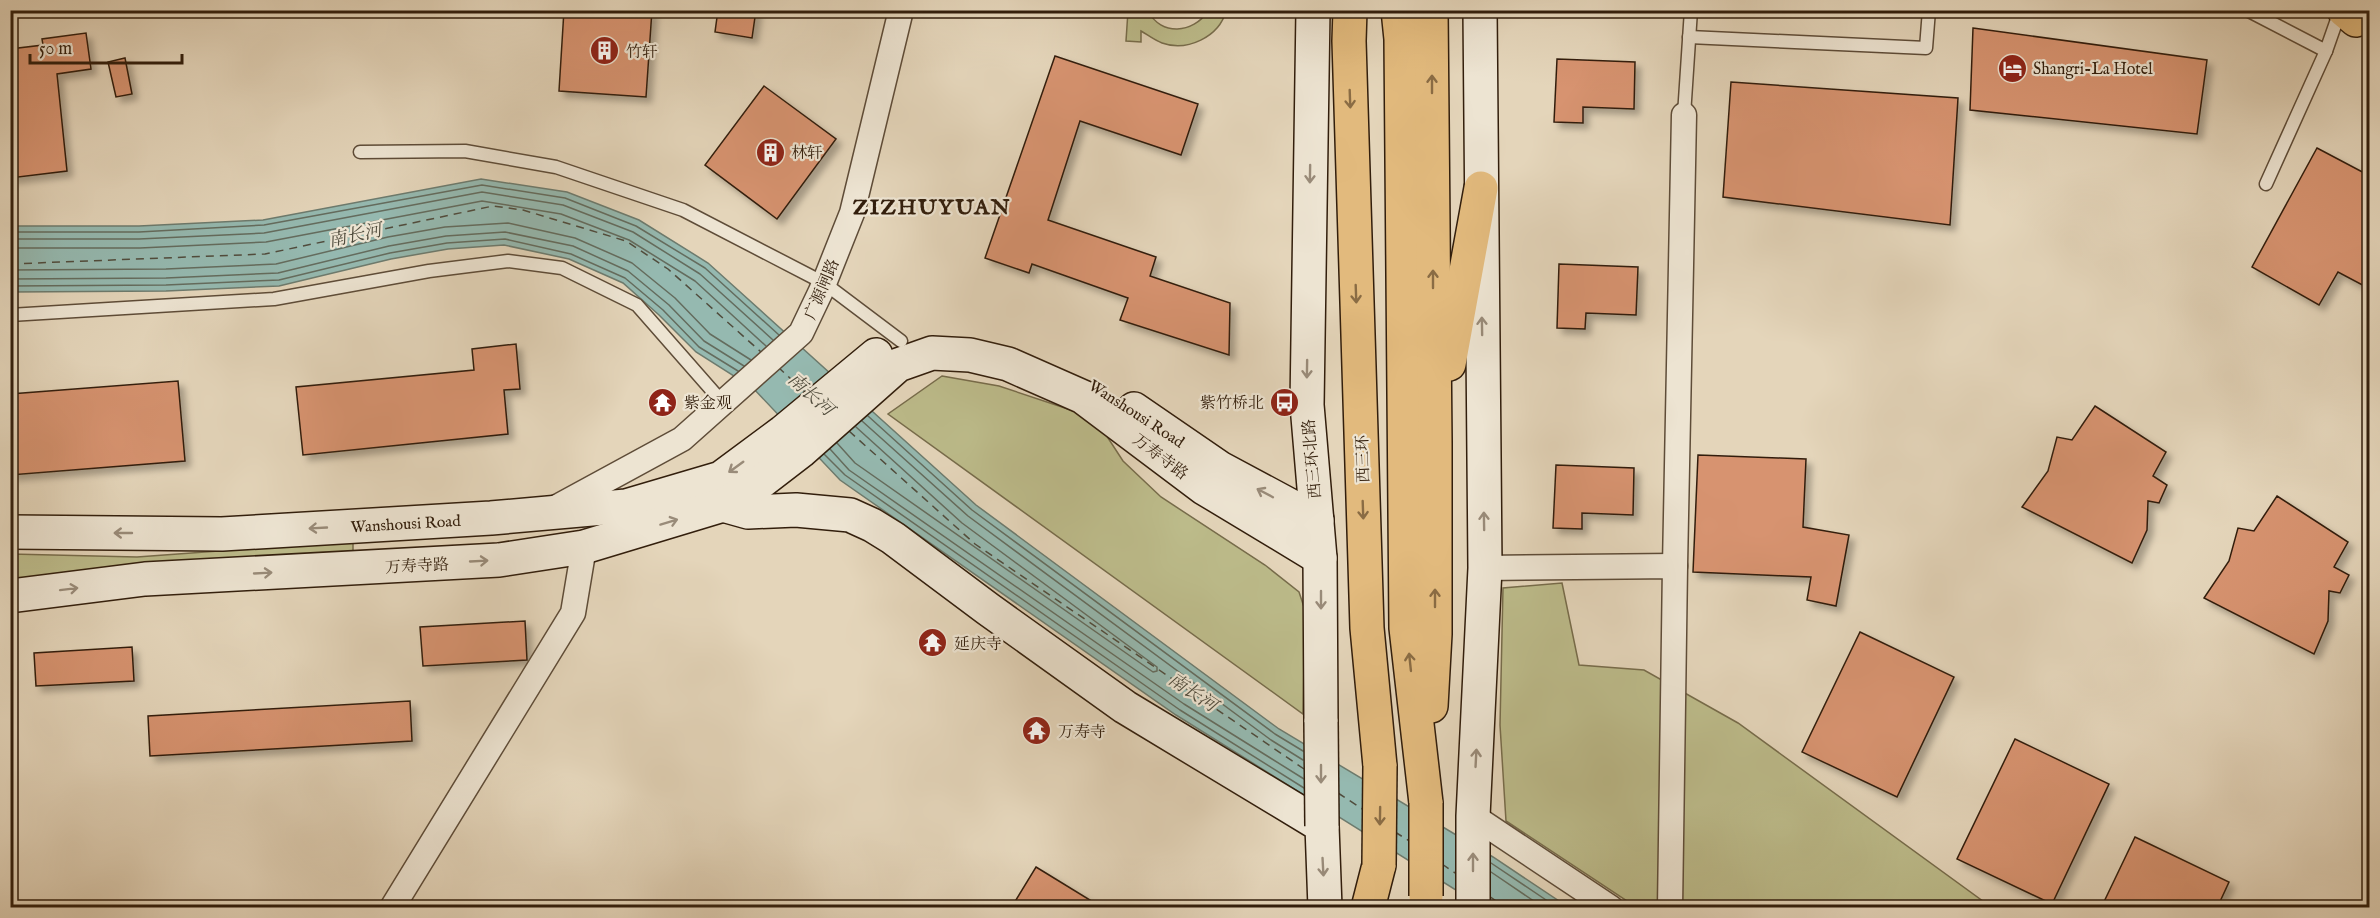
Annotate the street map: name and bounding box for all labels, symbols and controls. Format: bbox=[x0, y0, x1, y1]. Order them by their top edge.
scale bar bbox=[30, 27, 182, 65]
building icon: 竹轩 bbox=[589, 35, 621, 67]
text: 50 m bbox=[39, 38, 72, 61]
place label: 竹轩 bbox=[626, 43, 658, 63]
hotel icon: Shangri-La Hotel bbox=[1996, 52, 2028, 84]
place label: Shangri-La Hotel bbox=[2033, 60, 2153, 80]
one-way arrow bbox=[1426, 74, 1438, 94]
one-way arrow bbox=[1345, 89, 1356, 109]
building icon: 林轩 bbox=[754, 136, 786, 168]
place label: 林轩 bbox=[791, 144, 823, 164]
one-way arrow bbox=[1304, 163, 1316, 183]
district label: ZIZHUYUAN bbox=[853, 194, 1011, 222]
water label: 南长河 bbox=[327, 219, 387, 253]
street label: 广源闸路 bbox=[801, 256, 845, 323]
one-way arrow bbox=[1427, 269, 1439, 289]
one-way arrow bbox=[1351, 284, 1362, 304]
one-way arrow bbox=[1476, 317, 1488, 337]
one-way arrow bbox=[1301, 358, 1313, 378]
water label: 南长河 bbox=[782, 369, 840, 424]
street label: Wanshousi Road bbox=[1084, 376, 1188, 453]
temple icon: 紫金观 bbox=[647, 386, 679, 418]
bus stop icon: 紫竹桥北 bbox=[1269, 386, 1301, 418]
place label: 紫金观 bbox=[684, 394, 732, 414]
place label: 紫竹桥北 bbox=[1200, 394, 1264, 414]
street label: 西三环北路 bbox=[1300, 418, 1326, 500]
street label: 万寿寺路 bbox=[1128, 430, 1191, 485]
street label: 西三环 bbox=[1353, 435, 1375, 483]
one-way arrow bbox=[728, 461, 744, 473]
one-way arrow bbox=[1257, 487, 1274, 499]
one-way arrow bbox=[1357, 500, 1369, 520]
street label: Wanshousi Road bbox=[350, 512, 462, 538]
one-way arrow bbox=[1478, 512, 1490, 532]
one-way arrow bbox=[659, 516, 678, 527]
one-way arrow bbox=[309, 523, 329, 534]
one-way arrow bbox=[114, 527, 134, 539]
street label: 万寿寺路 bbox=[385, 555, 450, 579]
one-way arrow bbox=[468, 556, 488, 567]
one-way arrow bbox=[252, 567, 272, 578]
one-way arrow bbox=[58, 583, 78, 594]
one-way arrow bbox=[1429, 588, 1441, 608]
one-way arrow bbox=[1315, 589, 1327, 609]
temple icon: 延庆寺 bbox=[917, 627, 949, 659]
place label: 延庆寺 bbox=[954, 635, 1002, 655]
one-way arrow bbox=[1405, 652, 1416, 672]
water label: 南长河 bbox=[1163, 669, 1223, 720]
temple icon: 万寿寺 bbox=[1021, 715, 1053, 747]
place label: 万寿寺 bbox=[1058, 723, 1106, 743]
one-way arrow bbox=[1470, 748, 1481, 768]
one-way arrow bbox=[1315, 764, 1327, 784]
one-way arrow bbox=[1374, 805, 1386, 825]
one-way arrow bbox=[1467, 852, 1479, 872]
one-way arrow bbox=[1318, 856, 1329, 876]

